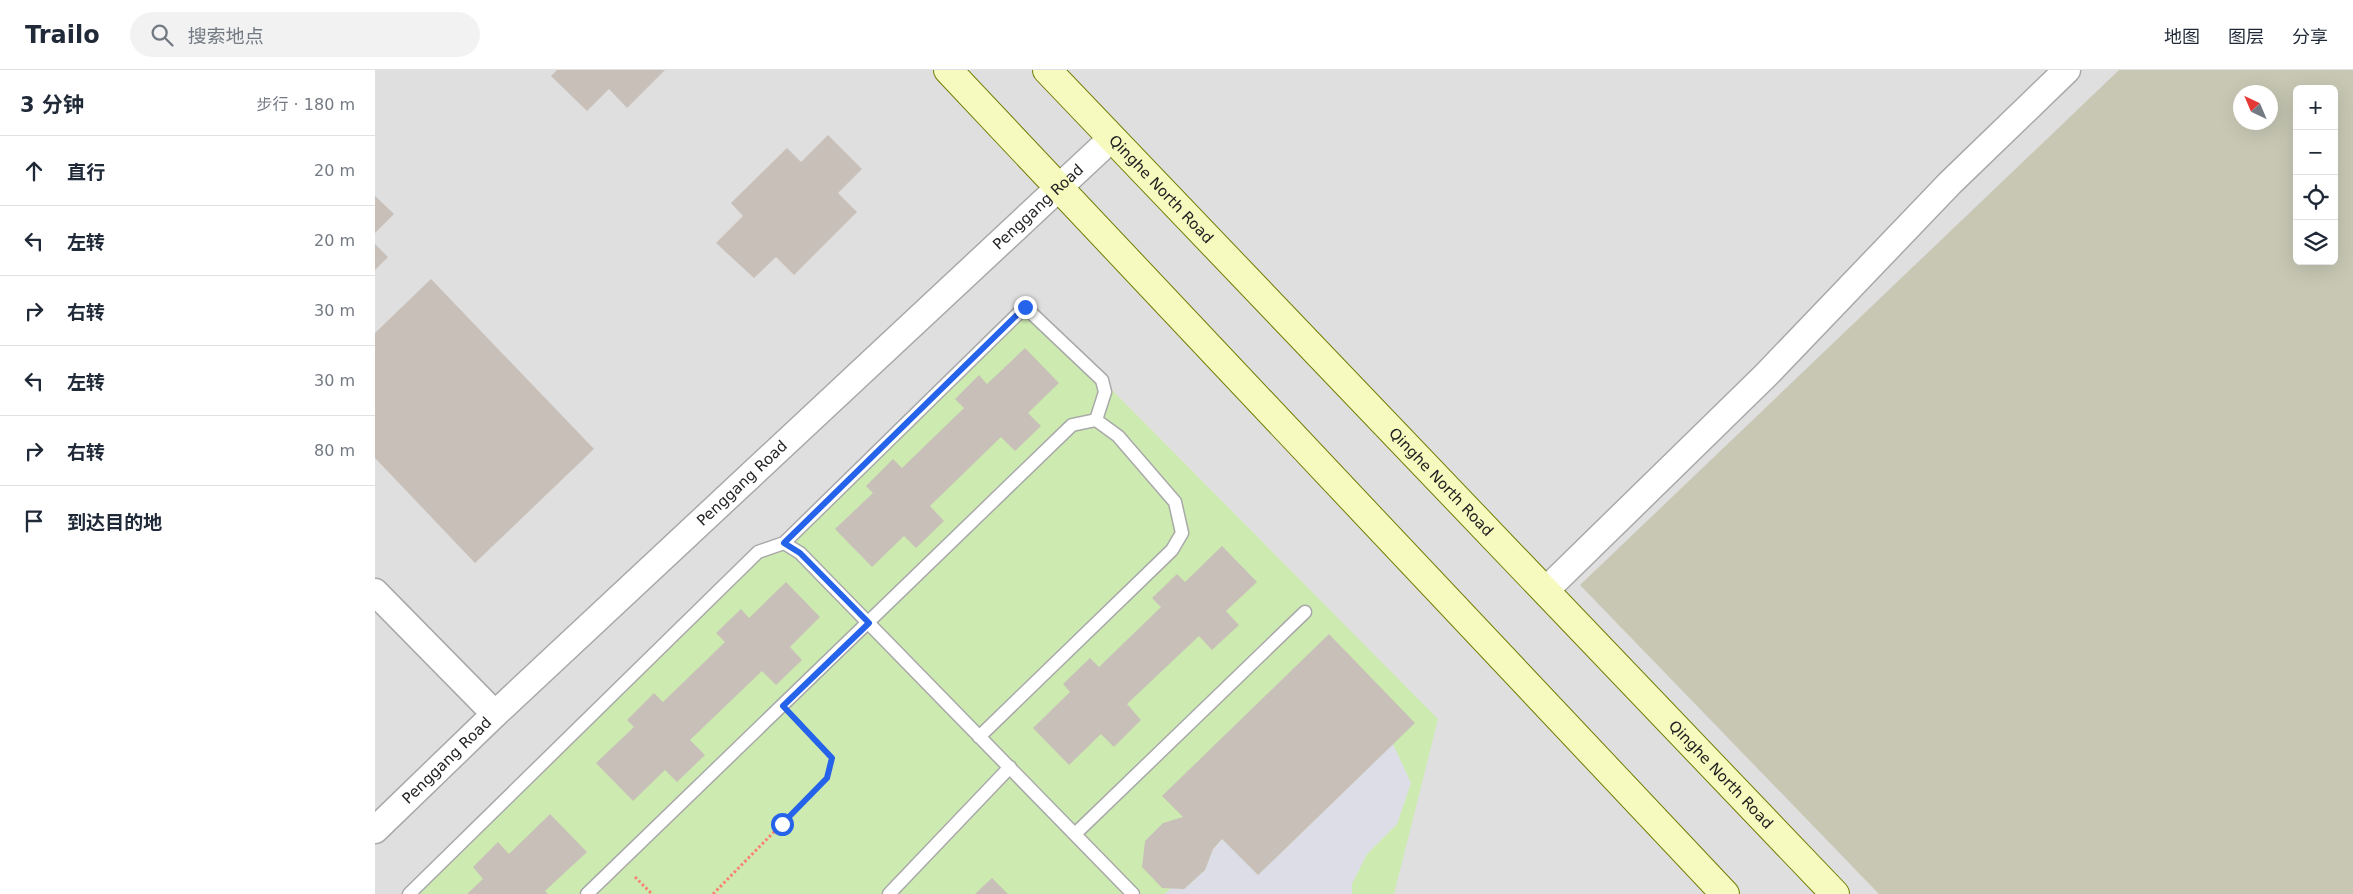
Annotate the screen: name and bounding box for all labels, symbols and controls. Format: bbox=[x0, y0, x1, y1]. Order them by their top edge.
search box bbox=[130, 12, 480, 57]
text: Trailo bbox=[25, 21, 100, 49]
icon: search bbox=[148, 21, 176, 49]
text: 搜索地点 bbox=[188, 25, 264, 47]
text: 地图 bbox=[2164, 26, 2200, 47]
text: 图层 bbox=[2228, 26, 2264, 47]
text: 分享 bbox=[2292, 26, 2328, 47]
north arrow bbox=[2233, 85, 2278, 130]
map controls bbox=[2293, 85, 2338, 265]
button: + bbox=[2293, 85, 2338, 130]
text: 3 分钟 bbox=[20, 93, 84, 117]
text: 步行 · 180 m bbox=[257, 95, 355, 114]
button: − bbox=[2293, 130, 2338, 175]
street label: Qinghe North Road bbox=[1105, 131, 1217, 247]
icon: ahead bbox=[20, 157, 48, 185]
street label: Penggang Road bbox=[989, 160, 1087, 253]
text: 直行 bbox=[67, 161, 105, 183]
text: 20 m bbox=[314, 161, 355, 180]
button: locate bbox=[2293, 175, 2338, 220]
button: layers bbox=[2293, 220, 2338, 265]
icon: left bbox=[20, 227, 48, 255]
text: 左转 bbox=[67, 231, 105, 253]
text: 20 m bbox=[314, 231, 355, 250]
route end bbox=[1014, 296, 1037, 319]
icon: right bbox=[20, 297, 48, 325]
text: 右转 bbox=[67, 301, 105, 323]
text: 30 m bbox=[314, 301, 355, 320]
icon: left bbox=[20, 367, 48, 395]
text: 左转 bbox=[67, 371, 105, 393]
text: 30 m bbox=[314, 371, 355, 390]
street label: Qinghe North Road bbox=[1385, 424, 1497, 540]
icon: right bbox=[20, 437, 48, 465]
street label: Penggang Road bbox=[693, 437, 791, 530]
text: 右转 bbox=[67, 441, 105, 463]
text: 80 m bbox=[314, 441, 355, 460]
icon: arrive bbox=[20, 507, 48, 535]
text: 到达目的地 bbox=[67, 511, 162, 533]
street label: Penggang Road bbox=[399, 713, 495, 808]
street label: Qinghe North Road bbox=[1665, 717, 1777, 833]
route start bbox=[771, 813, 794, 836]

